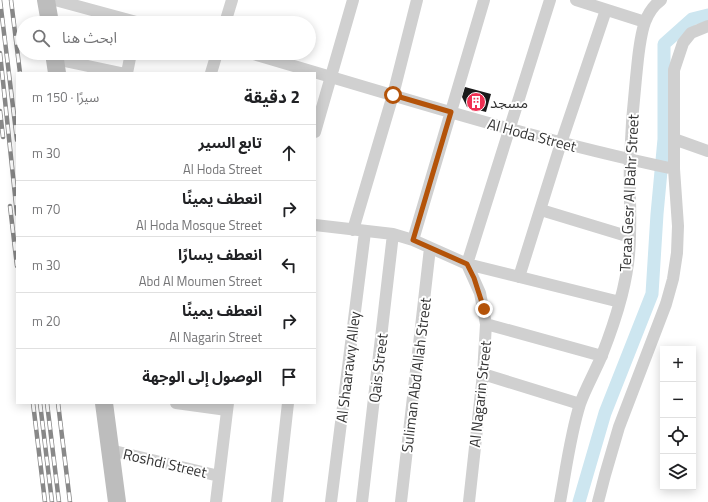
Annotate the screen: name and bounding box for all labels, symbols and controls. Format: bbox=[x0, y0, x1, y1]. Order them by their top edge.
search box bbox=[16, 16, 316, 60]
text: ابحث هنا bbox=[62, 26, 117, 49]
icon: search bbox=[30, 27, 52, 49]
text: 2 دقيقة bbox=[244, 84, 300, 110]
route start bbox=[384, 86, 402, 104]
text: سيرًا · 150 m bbox=[32, 87, 99, 107]
building icon: مسجد bbox=[465, 91, 487, 113]
place label: مسجد bbox=[490, 91, 528, 114]
street label: Al Hoda Street bbox=[485, 112, 580, 158]
street label: Teraa Gesr Al Bahr Street bbox=[613, 113, 645, 272]
text: تابع السير bbox=[199, 131, 262, 154]
icon: ahead bbox=[278, 142, 300, 164]
text: 30 m bbox=[32, 143, 60, 163]
text: Al Hoda Street bbox=[183, 159, 262, 179]
text: انعطف يمينًا bbox=[182, 187, 262, 210]
icon: right bbox=[278, 198, 300, 220]
text: 70 m bbox=[32, 199, 60, 219]
text: Al Hoda Mosque Street bbox=[136, 215, 262, 235]
text: انعطف يسارًا bbox=[178, 243, 262, 266]
icon: left bbox=[278, 254, 300, 276]
text: 30 m bbox=[32, 255, 60, 275]
text: Abd Al Moumen Street bbox=[139, 271, 262, 291]
street label: Suliman Abd Allah Street bbox=[395, 296, 437, 454]
text: انعطف يمينًا bbox=[182, 299, 262, 322]
route end bbox=[475, 300, 493, 318]
icon: right bbox=[278, 310, 300, 332]
street label: Al Shaarawy Alley bbox=[330, 310, 366, 424]
text: 20 m bbox=[32, 311, 60, 331]
text: Al Nagarin Street bbox=[169, 327, 262, 347]
street label: Qais Street bbox=[362, 331, 394, 404]
street label: Al Nagarin Street bbox=[463, 339, 497, 448]
map controls bbox=[660, 346, 696, 490]
button: + bbox=[660, 346, 696, 382]
text: الوصول إلى الوجهة bbox=[142, 365, 262, 388]
icon: arrive bbox=[278, 366, 300, 388]
button: − bbox=[660, 382, 696, 418]
button: locate bbox=[660, 418, 696, 454]
street label: Roshdi Street bbox=[121, 442, 210, 484]
button: layers bbox=[660, 454, 696, 490]

